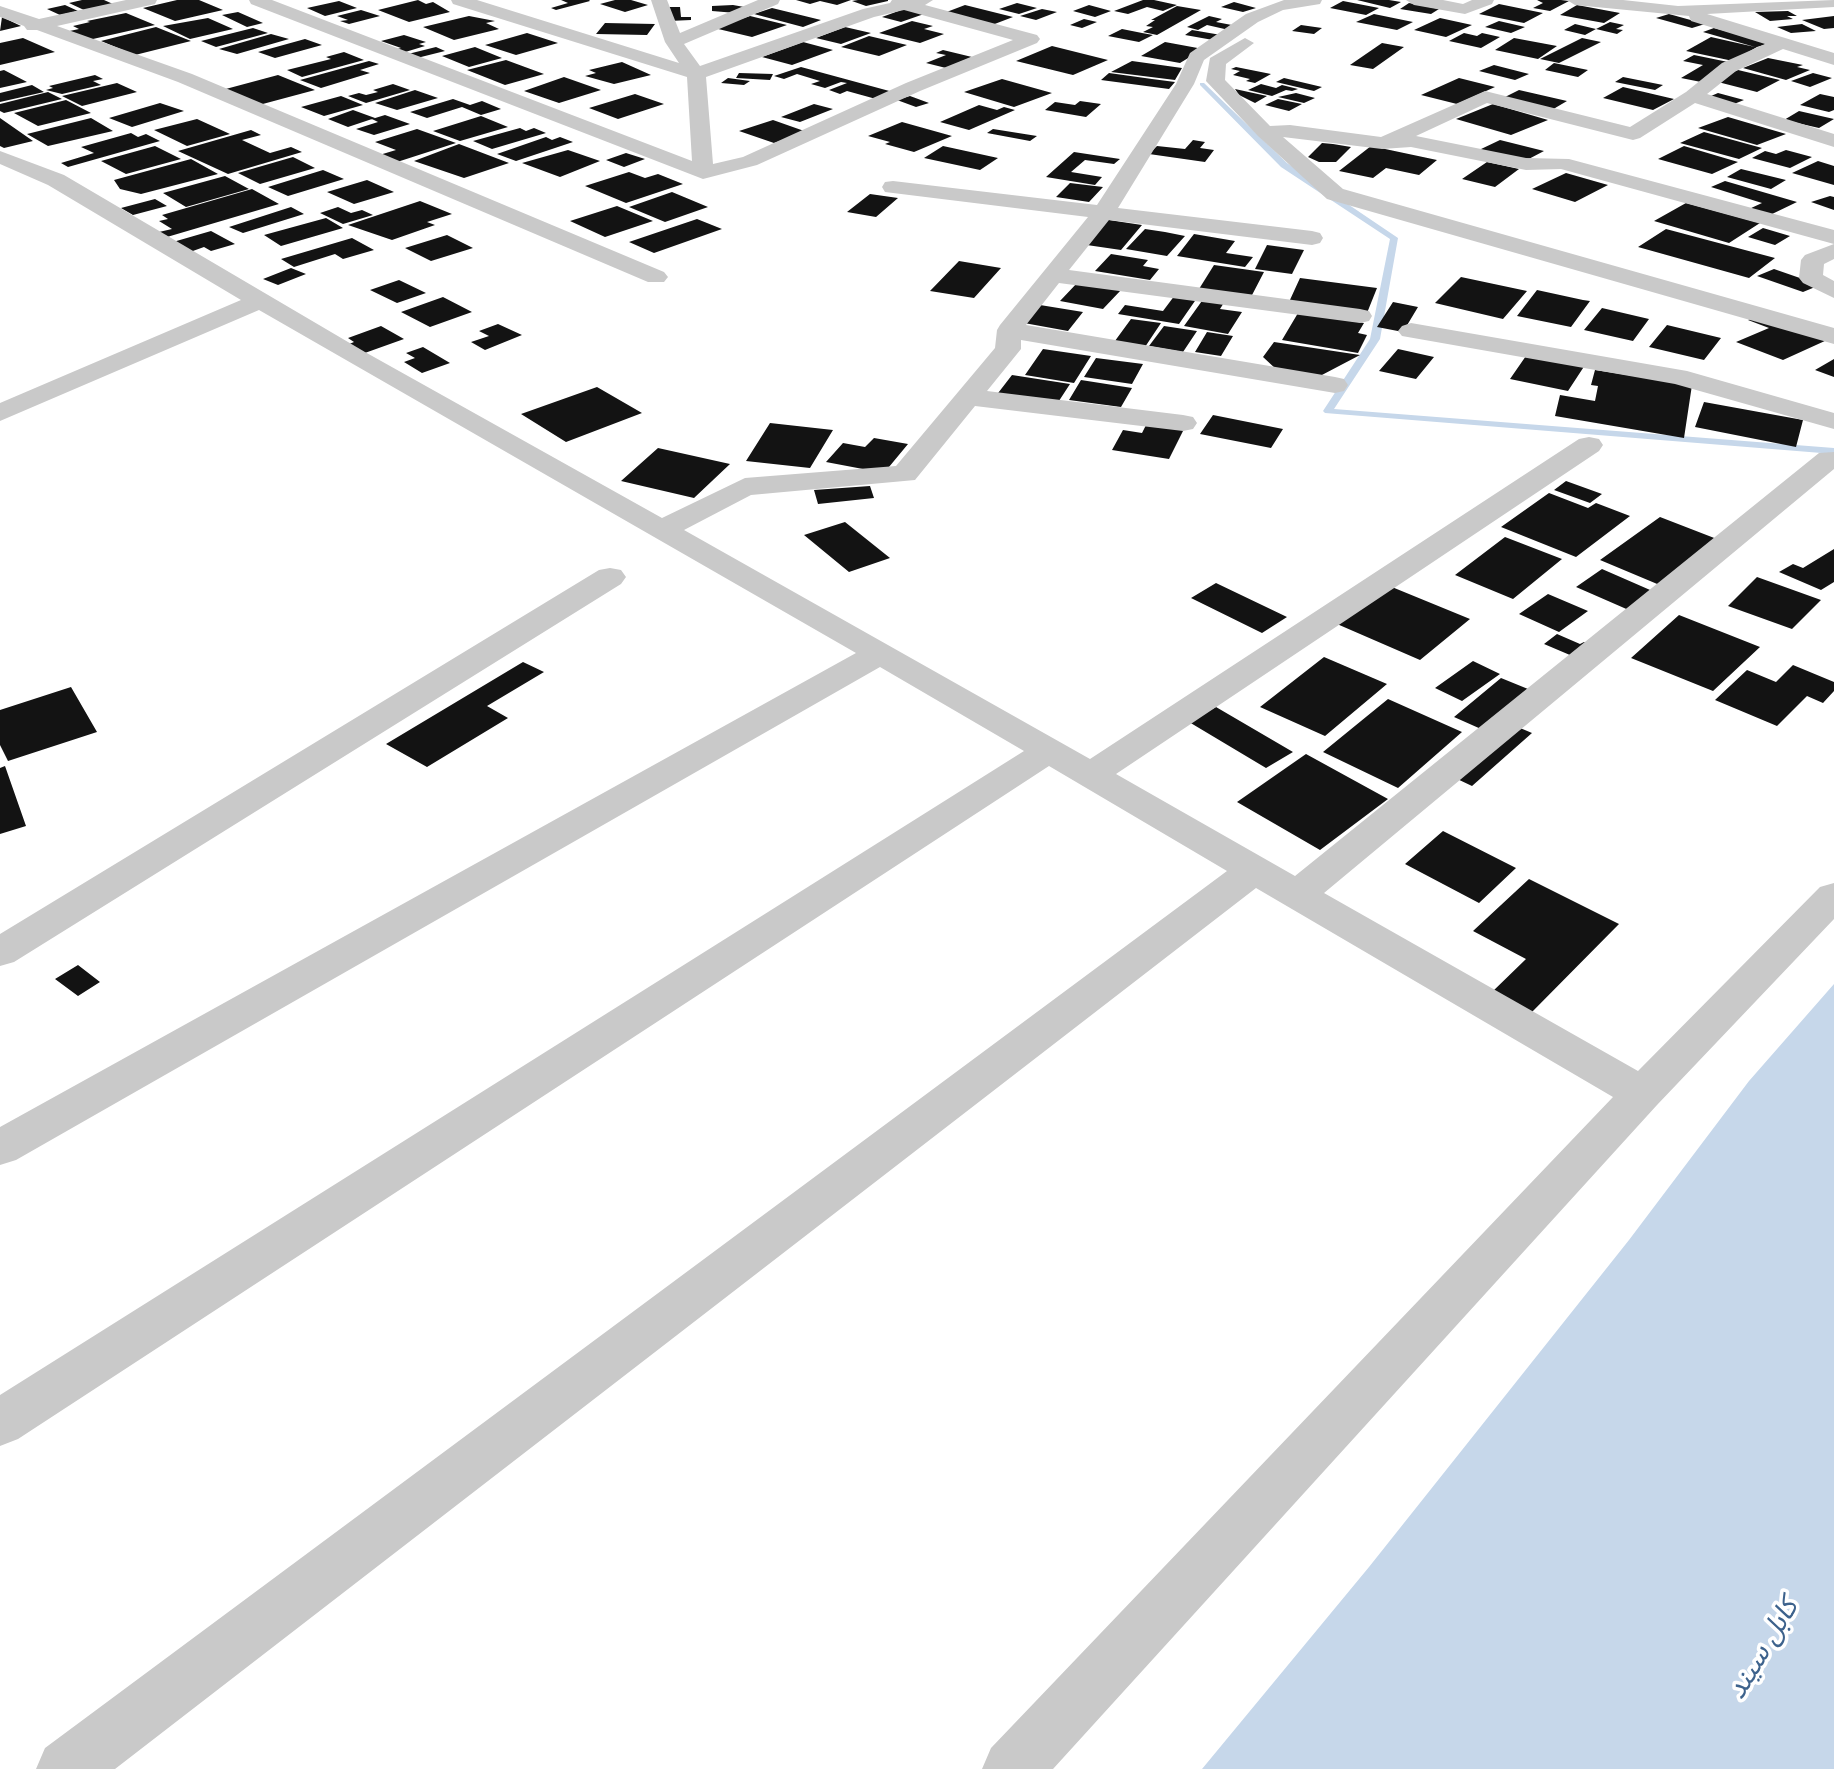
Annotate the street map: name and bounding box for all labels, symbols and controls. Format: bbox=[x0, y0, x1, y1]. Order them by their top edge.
water label: کابل سيند bbox=[1720, 1593, 1806, 1705]

